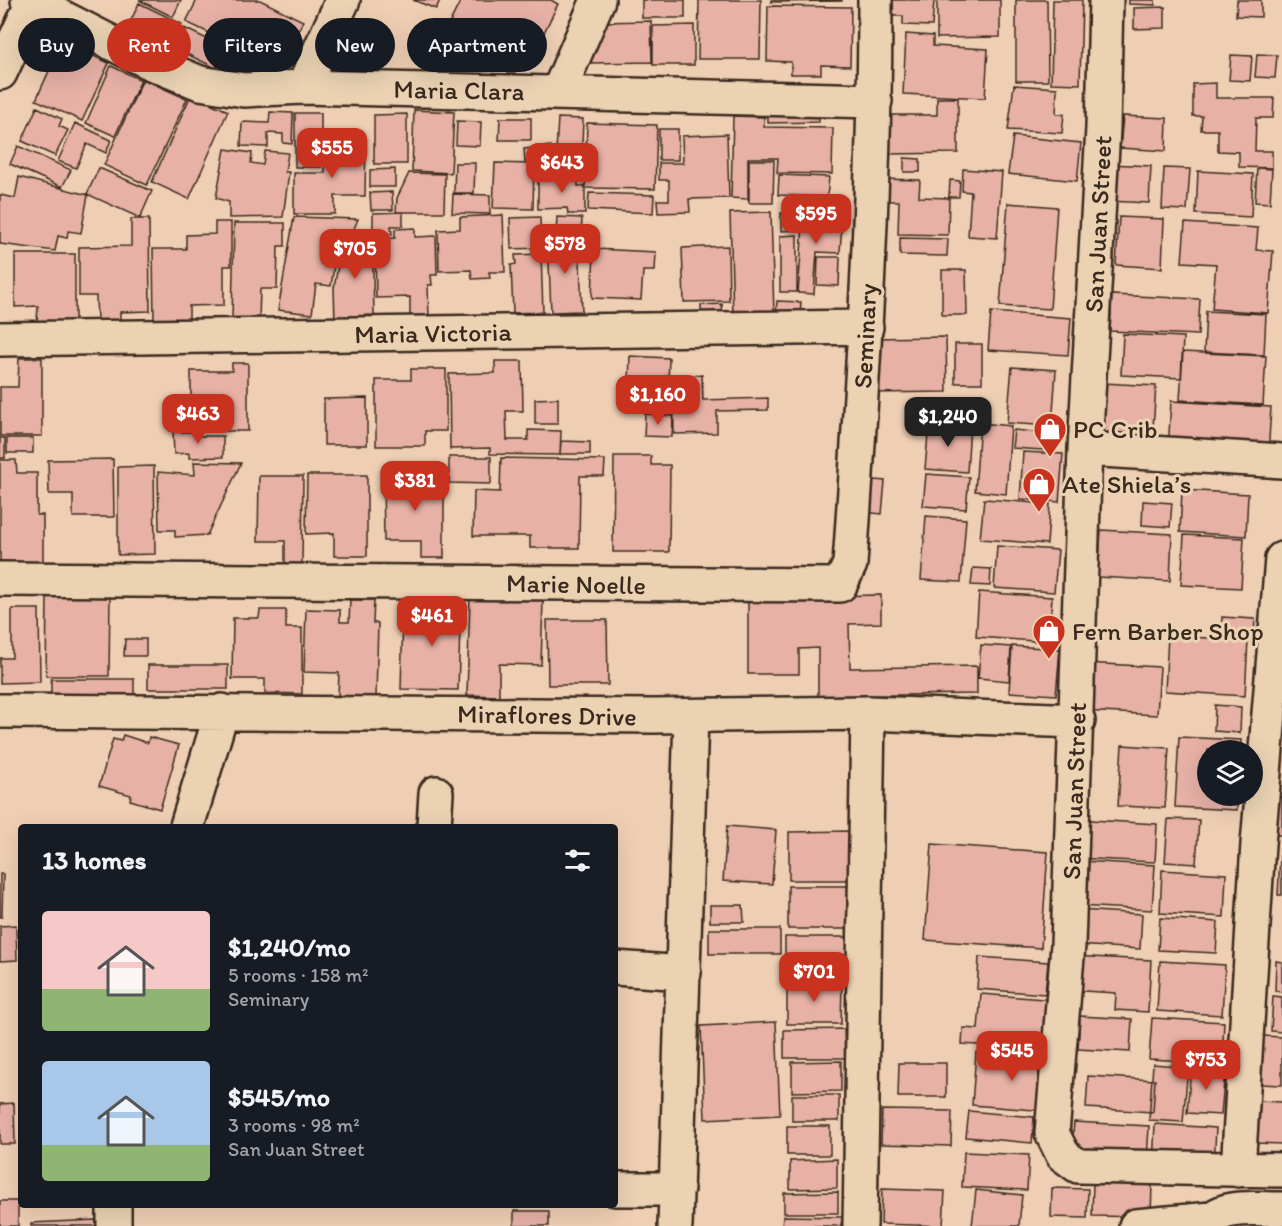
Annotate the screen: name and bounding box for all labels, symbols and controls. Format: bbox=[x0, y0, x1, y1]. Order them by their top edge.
chip: Buy bbox=[18, 18, 95, 72]
chip: Rent bbox=[107, 18, 191, 72]
chip: Filters bbox=[203, 18, 303, 72]
chip: New bbox=[315, 18, 395, 72]
chip: Apartment bbox=[407, 18, 547, 72]
street label: Maria Clara bbox=[393, 73, 525, 107]
pin: $555 bbox=[296, 128, 368, 179]
street label: San Juan Street bbox=[1077, 134, 1119, 313]
text: $555 bbox=[311, 135, 353, 159]
pin: $643 bbox=[526, 143, 598, 194]
text: $643 bbox=[540, 150, 584, 174]
pin: $595 bbox=[780, 194, 852, 245]
text: $595 bbox=[795, 201, 837, 225]
pin: $578 bbox=[529, 224, 601, 275]
pin: $705 bbox=[319, 229, 391, 280]
text: $578 bbox=[544, 231, 586, 255]
text: $705 bbox=[334, 236, 376, 260]
street label: Seminary bbox=[846, 283, 884, 389]
street label: Maria Victoria bbox=[354, 316, 513, 350]
pin: $1,160 bbox=[609, 375, 707, 426]
text: $1,160 bbox=[630, 382, 686, 406]
pin: $463 bbox=[162, 394, 234, 445]
pin: $1,240 bbox=[899, 397, 997, 448]
text: $463 bbox=[176, 401, 220, 425]
text: $1,240 bbox=[918, 404, 978, 428]
shop icon: PC Crib bbox=[1032, 411, 1068, 458]
place label: PC Crib bbox=[1073, 413, 1158, 445]
pin: $381 bbox=[379, 461, 451, 512]
shop icon: Ate Shiela’s bbox=[1021, 466, 1057, 513]
text: $381 bbox=[394, 468, 436, 492]
place label: Ate Shiela’s bbox=[1062, 468, 1191, 500]
street label: Marie Noelle bbox=[506, 567, 646, 601]
pin: $461 bbox=[396, 596, 468, 647]
text: $461 bbox=[411, 603, 453, 627]
shop icon: Fern Barber Shop bbox=[1031, 613, 1067, 660]
place label: Fern Barber Shop bbox=[1072, 615, 1264, 647]
street label: Miraflores Drive bbox=[457, 697, 637, 733]
street label: San Juan Street bbox=[1055, 702, 1093, 880]
map controls bbox=[1197, 740, 1263, 806]
button: layers bbox=[1197, 740, 1263, 806]
text: 13 homes bbox=[42, 844, 146, 876]
icon: filters bbox=[561, 844, 594, 877]
text: $1,240/mo bbox=[228, 931, 351, 963]
icon: home bbox=[90, 935, 162, 1007]
pin: $701 bbox=[778, 952, 850, 1003]
text: $701 bbox=[793, 959, 835, 983]
text: 5 rooms · 158 m² bbox=[228, 963, 369, 987]
text: Seminary bbox=[228, 987, 309, 1011]
pin: $545 bbox=[976, 1031, 1048, 1082]
text: $545 bbox=[990, 1038, 1034, 1062]
pin: $753 bbox=[1170, 1040, 1242, 1091]
text: $753 bbox=[1185, 1047, 1227, 1071]
text: $545/mo bbox=[228, 1081, 330, 1113]
icon: home bbox=[90, 1085, 162, 1157]
text: 3 rooms · 98 m² bbox=[228, 1113, 360, 1137]
text: San Juan Street bbox=[228, 1137, 364, 1161]

